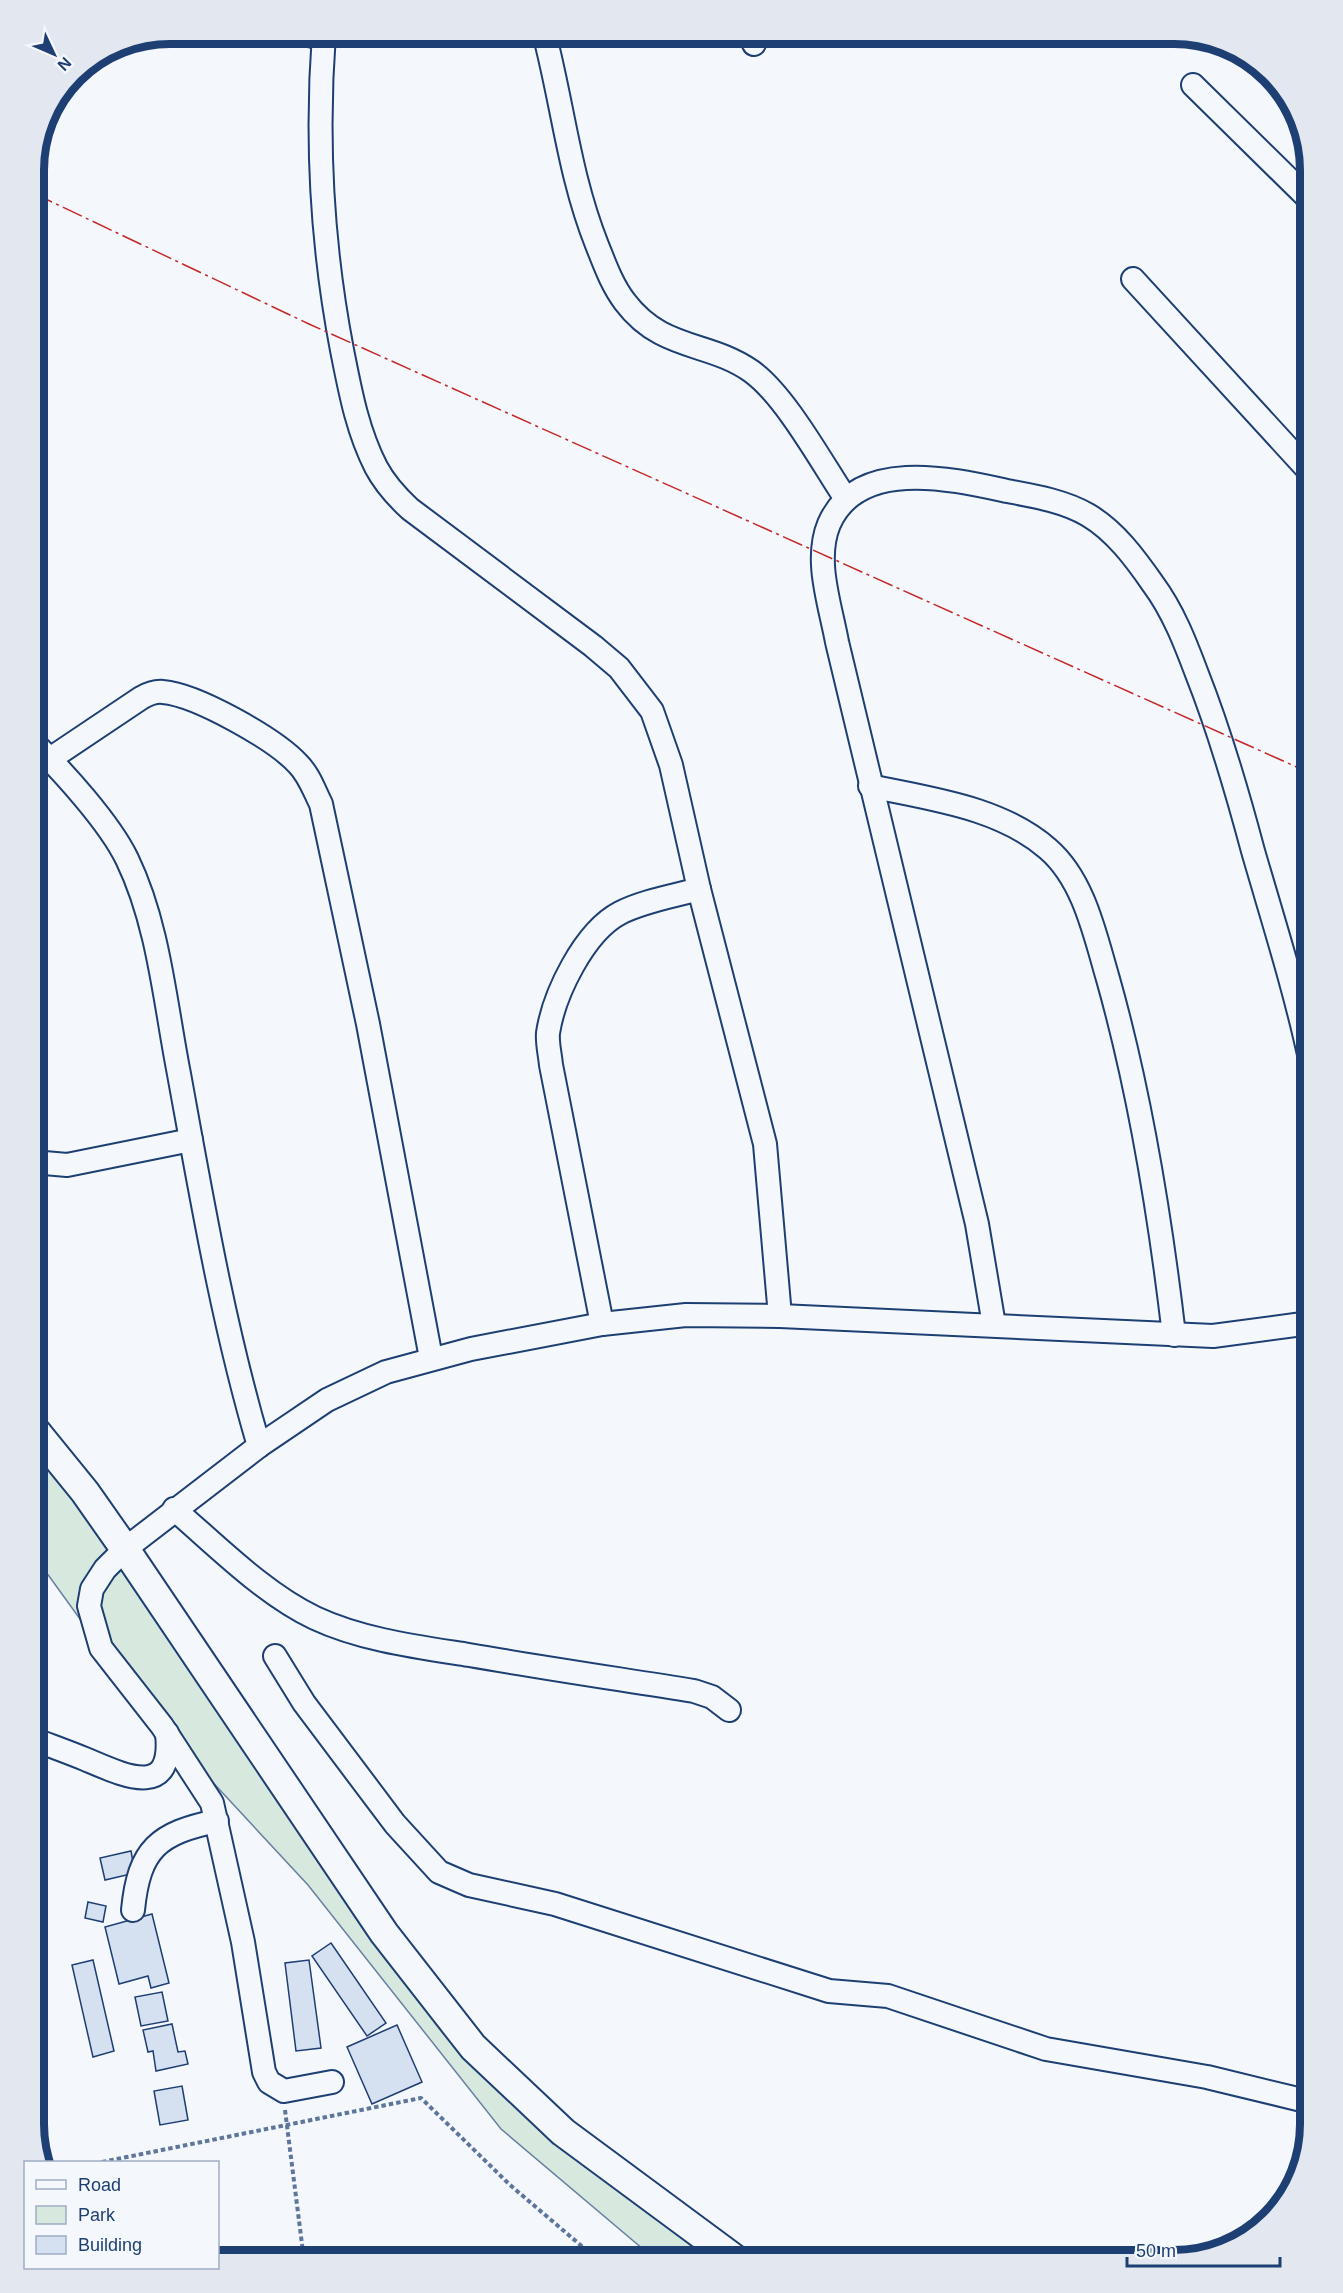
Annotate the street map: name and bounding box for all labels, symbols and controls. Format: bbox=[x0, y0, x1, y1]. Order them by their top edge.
north arrow bbox=[24, 24, 84, 84]
text: N bbox=[54, 54, 75, 74]
legend bbox=[24, 2161, 219, 2269]
text: Road bbox=[78, 2175, 121, 2195]
text: Park bbox=[78, 2205, 116, 2225]
scale bar bbox=[1127, 2230, 1280, 2268]
text: Building bbox=[78, 2235, 142, 2255]
text: 50 m bbox=[1136, 2241, 1176, 2261]

